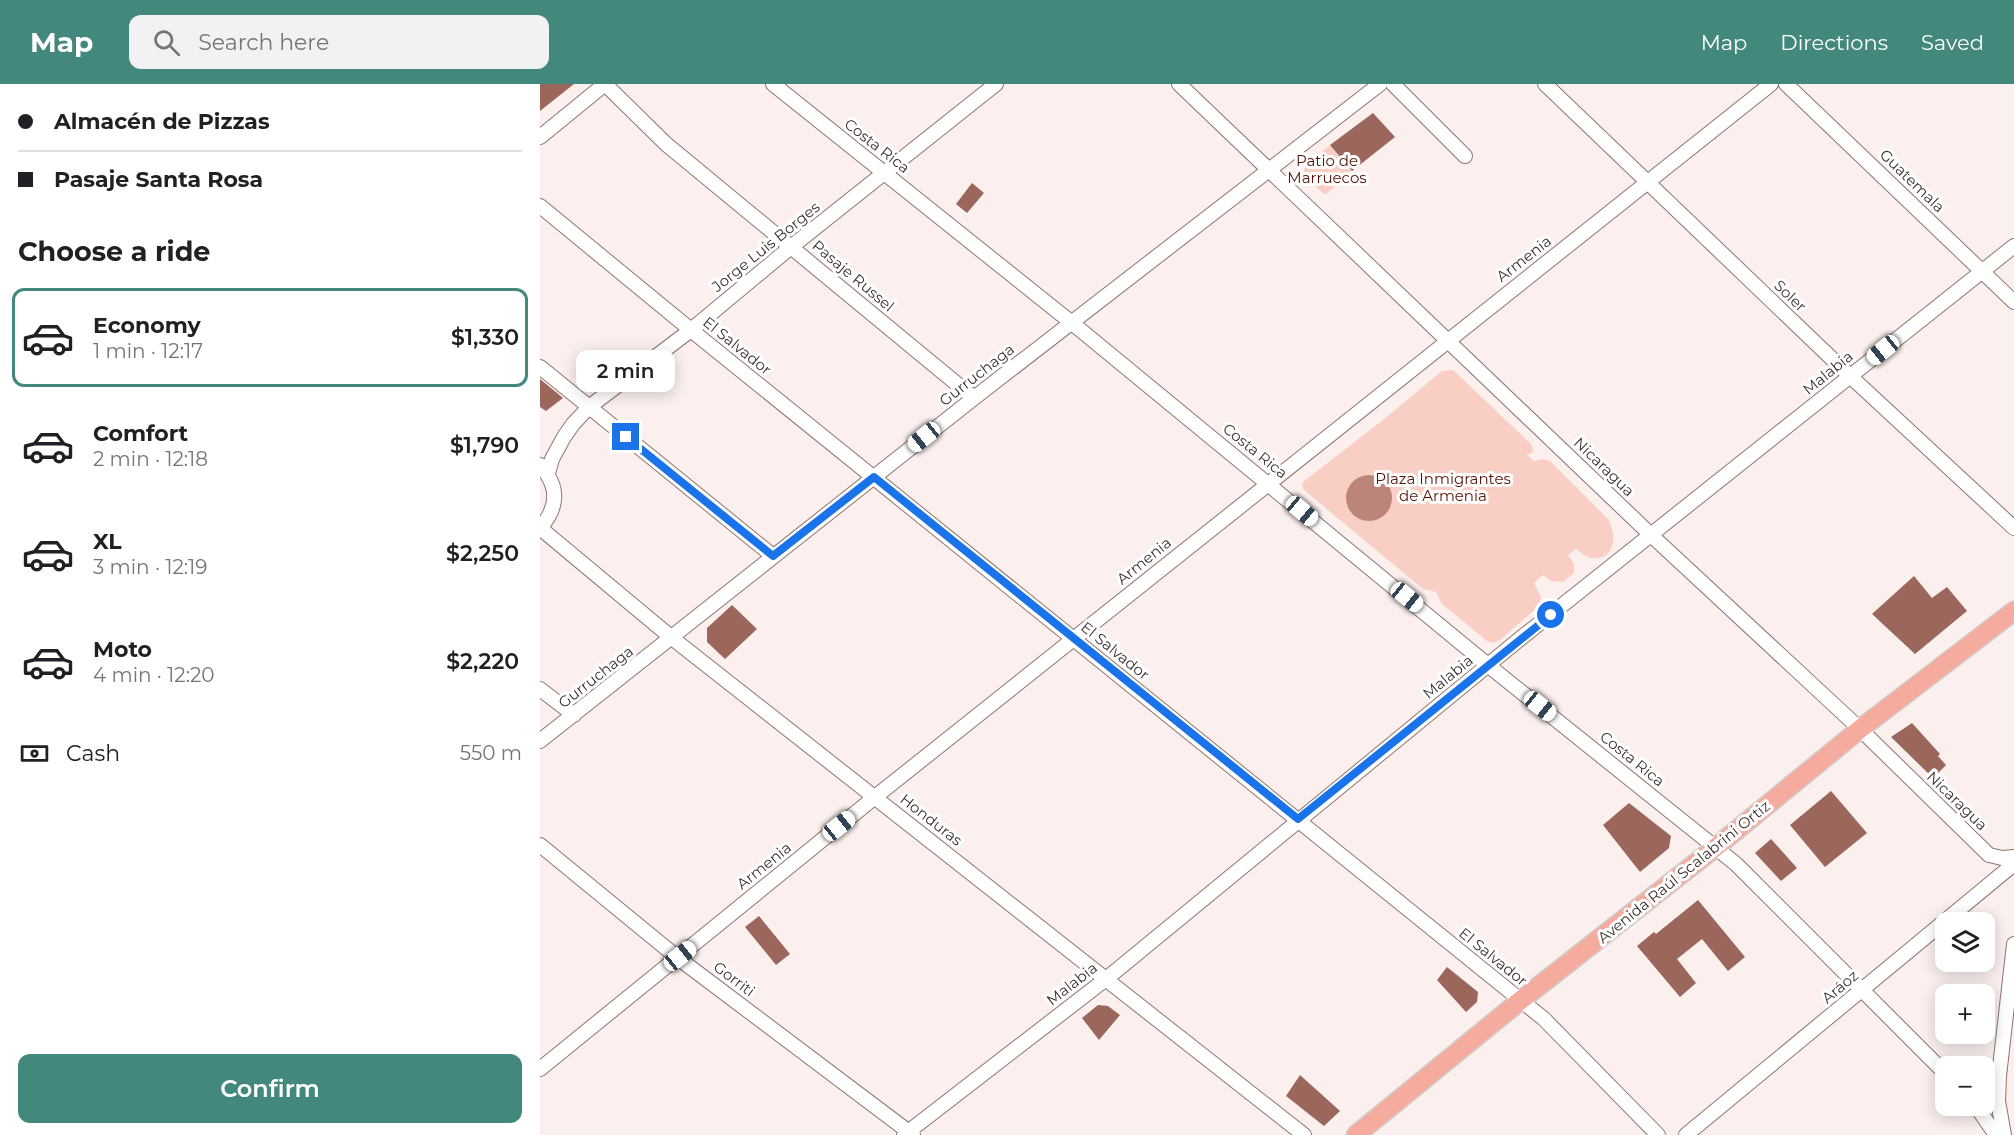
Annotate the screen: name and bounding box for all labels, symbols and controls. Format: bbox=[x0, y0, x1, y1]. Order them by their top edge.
search box bbox=[129, 15, 549, 69]
text: Map bbox=[30, 25, 93, 59]
icon: search bbox=[150, 26, 183, 59]
text: Search here bbox=[198, 29, 329, 56]
text: Map bbox=[1701, 30, 1747, 55]
text: Directions bbox=[1780, 30, 1888, 55]
text: Saved bbox=[1921, 30, 1984, 55]
text: Almacén de Pizzas bbox=[54, 108, 270, 135]
street label: Costa Rica bbox=[841, 114, 914, 177]
street label: Guatemala bbox=[1876, 145, 1949, 216]
park label: Patio de Marruecos bbox=[1287, 151, 1367, 187]
text: Pasaje Santa Rosa bbox=[54, 166, 263, 193]
street label: Jorge Luis Borges bbox=[707, 197, 823, 297]
street label: Armenia bbox=[1492, 231, 1555, 286]
text: Choose a ride bbox=[18, 235, 210, 268]
street label: Pasaje Russel bbox=[808, 236, 898, 315]
street label: Soler bbox=[1770, 276, 1811, 316]
icon: car bbox=[21, 311, 75, 365]
text: Economy bbox=[93, 312, 201, 339]
street label: El Salvador bbox=[699, 312, 775, 379]
text: $1,330 bbox=[451, 324, 519, 351]
car bbox=[1863, 332, 1903, 368]
text: 1 min · 12:17 bbox=[93, 339, 203, 363]
street label: Gurruchaga bbox=[935, 339, 1018, 410]
street label: Malabia bbox=[1799, 347, 1857, 399]
callout: 2 min bbox=[576, 350, 676, 392]
text: 2 min bbox=[597, 359, 654, 383]
icon: car bbox=[21, 419, 75, 473]
car bbox=[904, 419, 944, 455]
street label: Costa Rica bbox=[1219, 419, 1292, 482]
text: Comfort bbox=[93, 420, 188, 447]
route end bbox=[612, 423, 639, 450]
text: $1,790 bbox=[450, 432, 519, 459]
street label: Nicaragua bbox=[1570, 433, 1639, 500]
text: 2 min · 12:18 bbox=[93, 447, 208, 471]
park label: Plaza Inmigrantes de Armenia bbox=[1375, 469, 1511, 505]
car bbox=[1282, 493, 1322, 529]
icon: car bbox=[21, 527, 75, 581]
text: XL bbox=[93, 528, 122, 555]
street label: Armenia bbox=[1113, 533, 1175, 588]
text: $2,250 bbox=[446, 540, 519, 567]
text: 3 min · 12:19 bbox=[93, 555, 207, 579]
car bbox=[1387, 579, 1427, 615]
route start bbox=[1537, 601, 1564, 628]
street label: El Salvador bbox=[1077, 617, 1153, 684]
icon: car bbox=[21, 635, 75, 689]
text: Moto bbox=[93, 636, 152, 663]
street label: Gurruchaga bbox=[554, 641, 637, 712]
text: $2,220 bbox=[446, 648, 519, 675]
street label: Malabia bbox=[1419, 651, 1477, 703]
text: 4 min · 12:20 bbox=[93, 663, 214, 687]
car bbox=[1520, 688, 1560, 724]
street label: Costa Rica bbox=[1596, 727, 1669, 790]
icon: cash bbox=[18, 737, 51, 770]
text: Cash bbox=[66, 740, 120, 767]
text: 550 m bbox=[460, 741, 522, 765]
street label: Nicaragua bbox=[1923, 767, 1992, 834]
street label: Honduras bbox=[896, 789, 966, 850]
street label: Avenida Raúl Scalabrini Ortiz bbox=[1594, 796, 1774, 947]
car bbox=[819, 808, 859, 844]
street label: Armenia bbox=[733, 838, 795, 893]
map controls bbox=[1935, 912, 1995, 1116]
button: layers bbox=[1935, 912, 1995, 972]
street label: El Salvador bbox=[1455, 923, 1531, 990]
car bbox=[660, 938, 700, 974]
street label: Gorriti bbox=[710, 957, 759, 1000]
street label: Malabia bbox=[1043, 958, 1101, 1009]
street label: Aráoz bbox=[1818, 966, 1862, 1007]
button: + bbox=[1935, 984, 1995, 1044]
button: Confirm bbox=[18, 1054, 522, 1123]
button: − bbox=[1935, 1056, 1995, 1116]

